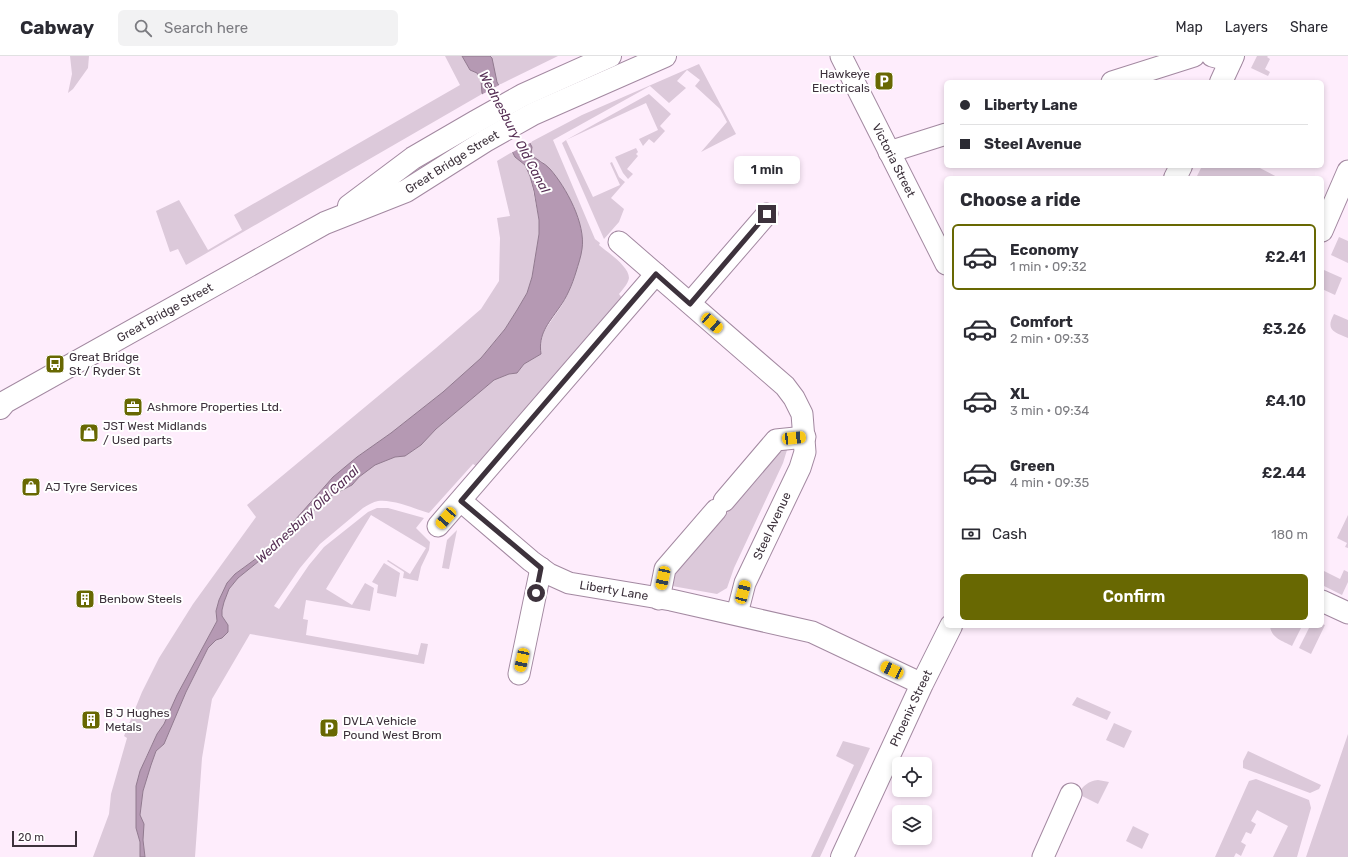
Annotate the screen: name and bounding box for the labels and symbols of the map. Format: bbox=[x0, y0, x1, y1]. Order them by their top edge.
place label: Hawkeye Electricals bbox=[812, 67, 870, 95]
water label: Wednesbury Old Canal bbox=[476, 69, 553, 196]
parking icon: Hawkeye Electricals bbox=[873, 70, 895, 92]
street label: Victoria Street bbox=[869, 121, 918, 200]
street label: Great Bridge Street bbox=[403, 127, 502, 197]
callout: 1 min bbox=[734, 156, 800, 184]
route end bbox=[758, 205, 776, 223]
street label: Great Bridge Street bbox=[114, 280, 216, 345]
car bbox=[699, 311, 725, 335]
place label: Great Bridge St / Ryder St bbox=[69, 350, 141, 378]
bus stop icon: Great Bridge St / Ryder St bbox=[44, 353, 66, 375]
office icon: Ashmore Properties Ltd. bbox=[122, 396, 144, 418]
place label: Ashmore Properties Ltd. bbox=[147, 400, 282, 414]
place label: JST West Midlands / Used parts bbox=[103, 419, 207, 447]
shop icon: JST West Midlands / Used parts bbox=[78, 422, 100, 444]
car bbox=[781, 431, 807, 445]
water label: Wednesbury Old Canal bbox=[253, 462, 363, 566]
shop icon: AJ Tyre Services bbox=[20, 476, 42, 498]
place label: AJ Tyre Services bbox=[45, 480, 138, 494]
street label: Steel Avenue bbox=[750, 490, 794, 562]
car bbox=[434, 505, 458, 531]
car bbox=[655, 565, 671, 591]
street label: Liberty Lane bbox=[579, 578, 650, 603]
car bbox=[734, 579, 752, 605]
route start bbox=[527, 584, 545, 602]
building icon: Benbow Steels bbox=[74, 588, 96, 610]
place label: Benbow Steels bbox=[99, 592, 182, 606]
car bbox=[514, 647, 530, 673]
car bbox=[879, 659, 905, 681]
street label: Phoenix Street bbox=[887, 667, 935, 749]
place label: B J Hughes Metals bbox=[105, 706, 170, 734]
building icon: B J Hughes Metals bbox=[80, 709, 102, 731]
place label: DVLA Vehicle Pound West Brom bbox=[343, 714, 442, 742]
parking icon: DVLA Vehicle Pound West Brom bbox=[318, 717, 340, 739]
scale bar bbox=[12, 829, 77, 848]

